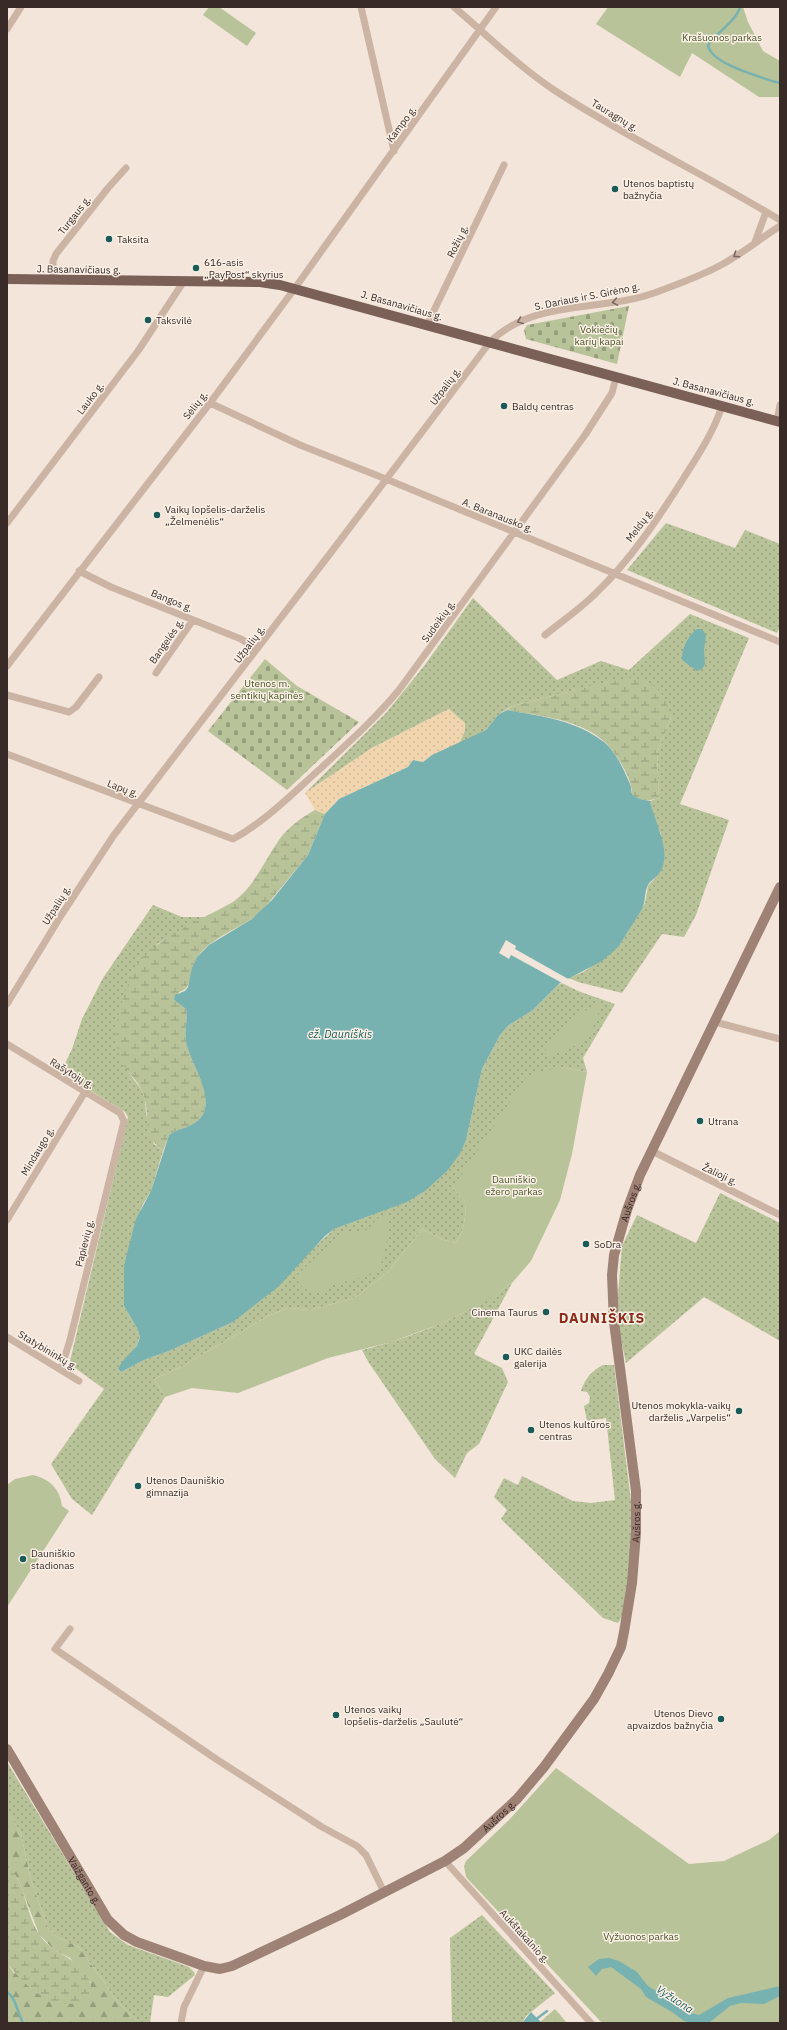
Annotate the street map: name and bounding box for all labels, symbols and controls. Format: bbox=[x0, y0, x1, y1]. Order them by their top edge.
park label: Krašuonos parkas bbox=[682, 31, 762, 44]
street label: Tauragnų g. bbox=[589, 96, 640, 134]
street label: Kampo g. bbox=[384, 104, 419, 145]
place label: Utenos baptistų bažnyčia bbox=[623, 177, 694, 202]
marker: Utenos baptistų bažnyčia bbox=[610, 184, 620, 194]
street label: Turgaus g. bbox=[55, 193, 94, 237]
street label: Rožių g. bbox=[444, 223, 471, 260]
place label: Taksita bbox=[117, 233, 149, 246]
marker: Taksita bbox=[104, 234, 114, 244]
one-way arrow bbox=[733, 250, 740, 258]
place label: 616-asis „PayPost“ skyrius bbox=[204, 256, 284, 281]
street label: J. Basanavičiaus g. bbox=[37, 262, 121, 277]
marker: 616-asis „PayPost“ skyrius bbox=[191, 263, 201, 273]
street label: S. Dariaus ir S. Girėno g. bbox=[533, 280, 641, 313]
street label: J. Basanavičiaus g. bbox=[360, 288, 444, 323]
one-way arrow bbox=[612, 297, 619, 306]
place label: Taksvilė bbox=[156, 314, 192, 327]
marker: Taksvilė bbox=[143, 315, 153, 325]
one-way arrow bbox=[516, 317, 523, 325]
park label: Vokiečių karių kapai bbox=[575, 323, 623, 348]
street label: Užpalių g. bbox=[427, 365, 464, 408]
street label: J. Basanavičiaus g. bbox=[671, 374, 756, 409]
street label: Lauko g. bbox=[74, 380, 107, 417]
street label: Sėlių g. bbox=[180, 388, 211, 422]
place label: Baldų centras bbox=[512, 400, 574, 413]
marker: Baldų centras bbox=[499, 401, 509, 411]
street label: A. Baranausko g. bbox=[460, 495, 535, 536]
place label: Vaikų lopšelis-darželis „Želmenėlis“ bbox=[165, 503, 265, 528]
street label: Meldų g. bbox=[623, 506, 656, 545]
marker: Vaikų lopšelis-darželis „Želmenėlis“ bbox=[152, 510, 162, 520]
street label: Bangos g. bbox=[149, 586, 195, 615]
street label: Sudeikių g. bbox=[419, 598, 458, 645]
street label: Bangelės g. bbox=[146, 616, 187, 666]
street label: Užpalių g. bbox=[231, 623, 268, 666]
park label: Utenos m. sentikių kapinės bbox=[231, 677, 304, 702]
street label: Lapų g. bbox=[105, 777, 140, 800]
street label: Užpalių g. bbox=[39, 883, 74, 927]
water label: ež. Dauniškis bbox=[308, 1027, 372, 1041]
street label: Rašytojų g. bbox=[47, 1055, 96, 1092]
place label: Utrana bbox=[708, 1115, 739, 1128]
marker: Utrana bbox=[695, 1116, 705, 1126]
street label: Mindaugo g. bbox=[18, 1125, 57, 1178]
street label: Žalioji g. bbox=[700, 1160, 739, 1189]
park label: Dauniškio ežero parkas bbox=[485, 1173, 543, 1198]
street label: Aušros g. bbox=[618, 1180, 644, 1224]
street label: Papievių g. bbox=[72, 1218, 97, 1268]
place label: SoDra bbox=[594, 1238, 622, 1251]
marker: SoDra bbox=[581, 1239, 591, 1249]
place label: Cinema Taurus bbox=[471, 1306, 538, 1319]
marker: Cinema Taurus bbox=[541, 1307, 551, 1317]
district label: DAUNIŠKIS bbox=[559, 1308, 645, 1327]
street label: Statybininkų g. bbox=[16, 1328, 80, 1373]
place label: UKC dailės galerija bbox=[514, 1345, 562, 1370]
marker: UKC dailės galerija bbox=[501, 1352, 511, 1362]
place label: Utenos mokykla-vaikų darželis „Varpelis“ bbox=[631, 1399, 731, 1424]
marker: Utenos mokykla-vaikų darželis „Varpelis“ bbox=[734, 1406, 744, 1416]
place label: Utenos kultūros centras bbox=[539, 1418, 610, 1443]
marker: Utenos kultūros centras bbox=[526, 1425, 536, 1435]
place label: Utenos Dauniškio gimnazija bbox=[146, 1474, 225, 1499]
marker: Utenos Dauniškio gimnazija bbox=[133, 1481, 143, 1491]
street label: Aušros g. bbox=[629, 1501, 643, 1543]
place label: Dauniškio stadionas bbox=[31, 1547, 76, 1572]
marker: Dauniškio stadionas bbox=[18, 1554, 28, 1564]
place label: Utenos vaikų lopšelis-darželis „Saulutė“ bbox=[344, 1703, 463, 1728]
place label: Utenos Dievo apvaizdos bažnyčia bbox=[627, 1707, 714, 1732]
marker: Utenos vaikų lopšelis-darželis „Saulutė“ bbox=[331, 1710, 341, 1720]
marker: Utenos Dievo apvaizdos bažnyčia bbox=[716, 1714, 726, 1724]
street label: Aušros g. bbox=[479, 1797, 519, 1835]
street label: Vaižganto g. bbox=[65, 1854, 104, 1908]
street label: Aukštakalnio g. bbox=[497, 1907, 552, 1966]
park label: Vyžuonos parkas bbox=[603, 1930, 679, 1943]
water label: Vyžuona bbox=[654, 1982, 696, 2016]

